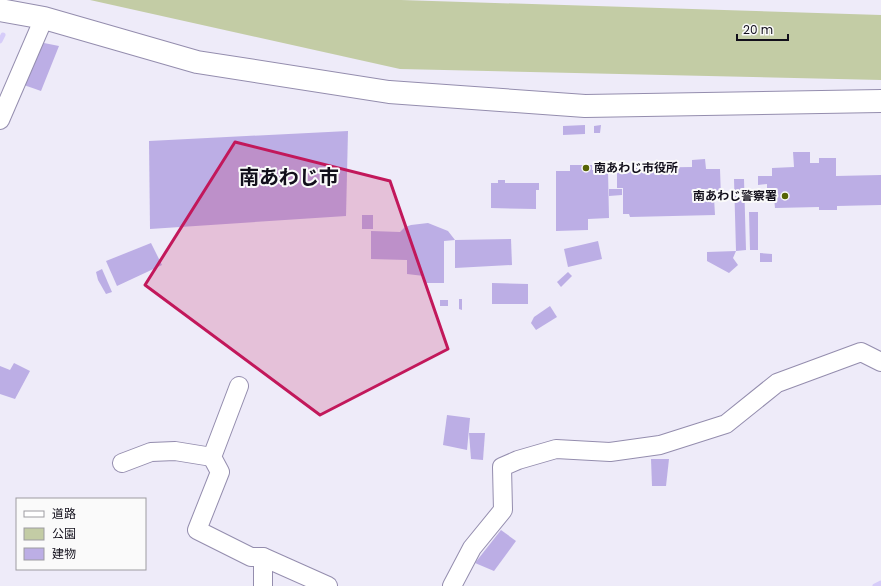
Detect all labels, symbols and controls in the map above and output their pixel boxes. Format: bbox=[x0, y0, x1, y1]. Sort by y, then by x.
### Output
scale bar bbox=[737, 16, 788, 42]
text: 20 m bbox=[743, 21, 773, 38]
place label: 南あわじ市役所 bbox=[594, 159, 678, 176]
district label: 南あわじ市 bbox=[239, 163, 339, 191]
marker: 南あわじ市役所 bbox=[581, 163, 591, 173]
place label: 南あわじ警察署 bbox=[693, 187, 777, 204]
marker: 南あわじ警察署 bbox=[780, 191, 790, 201]
legend bbox=[16, 498, 146, 570]
text: 道路 bbox=[52, 505, 76, 522]
text: 公園 bbox=[52, 525, 76, 542]
text: 建物 bbox=[52, 545, 76, 562]

